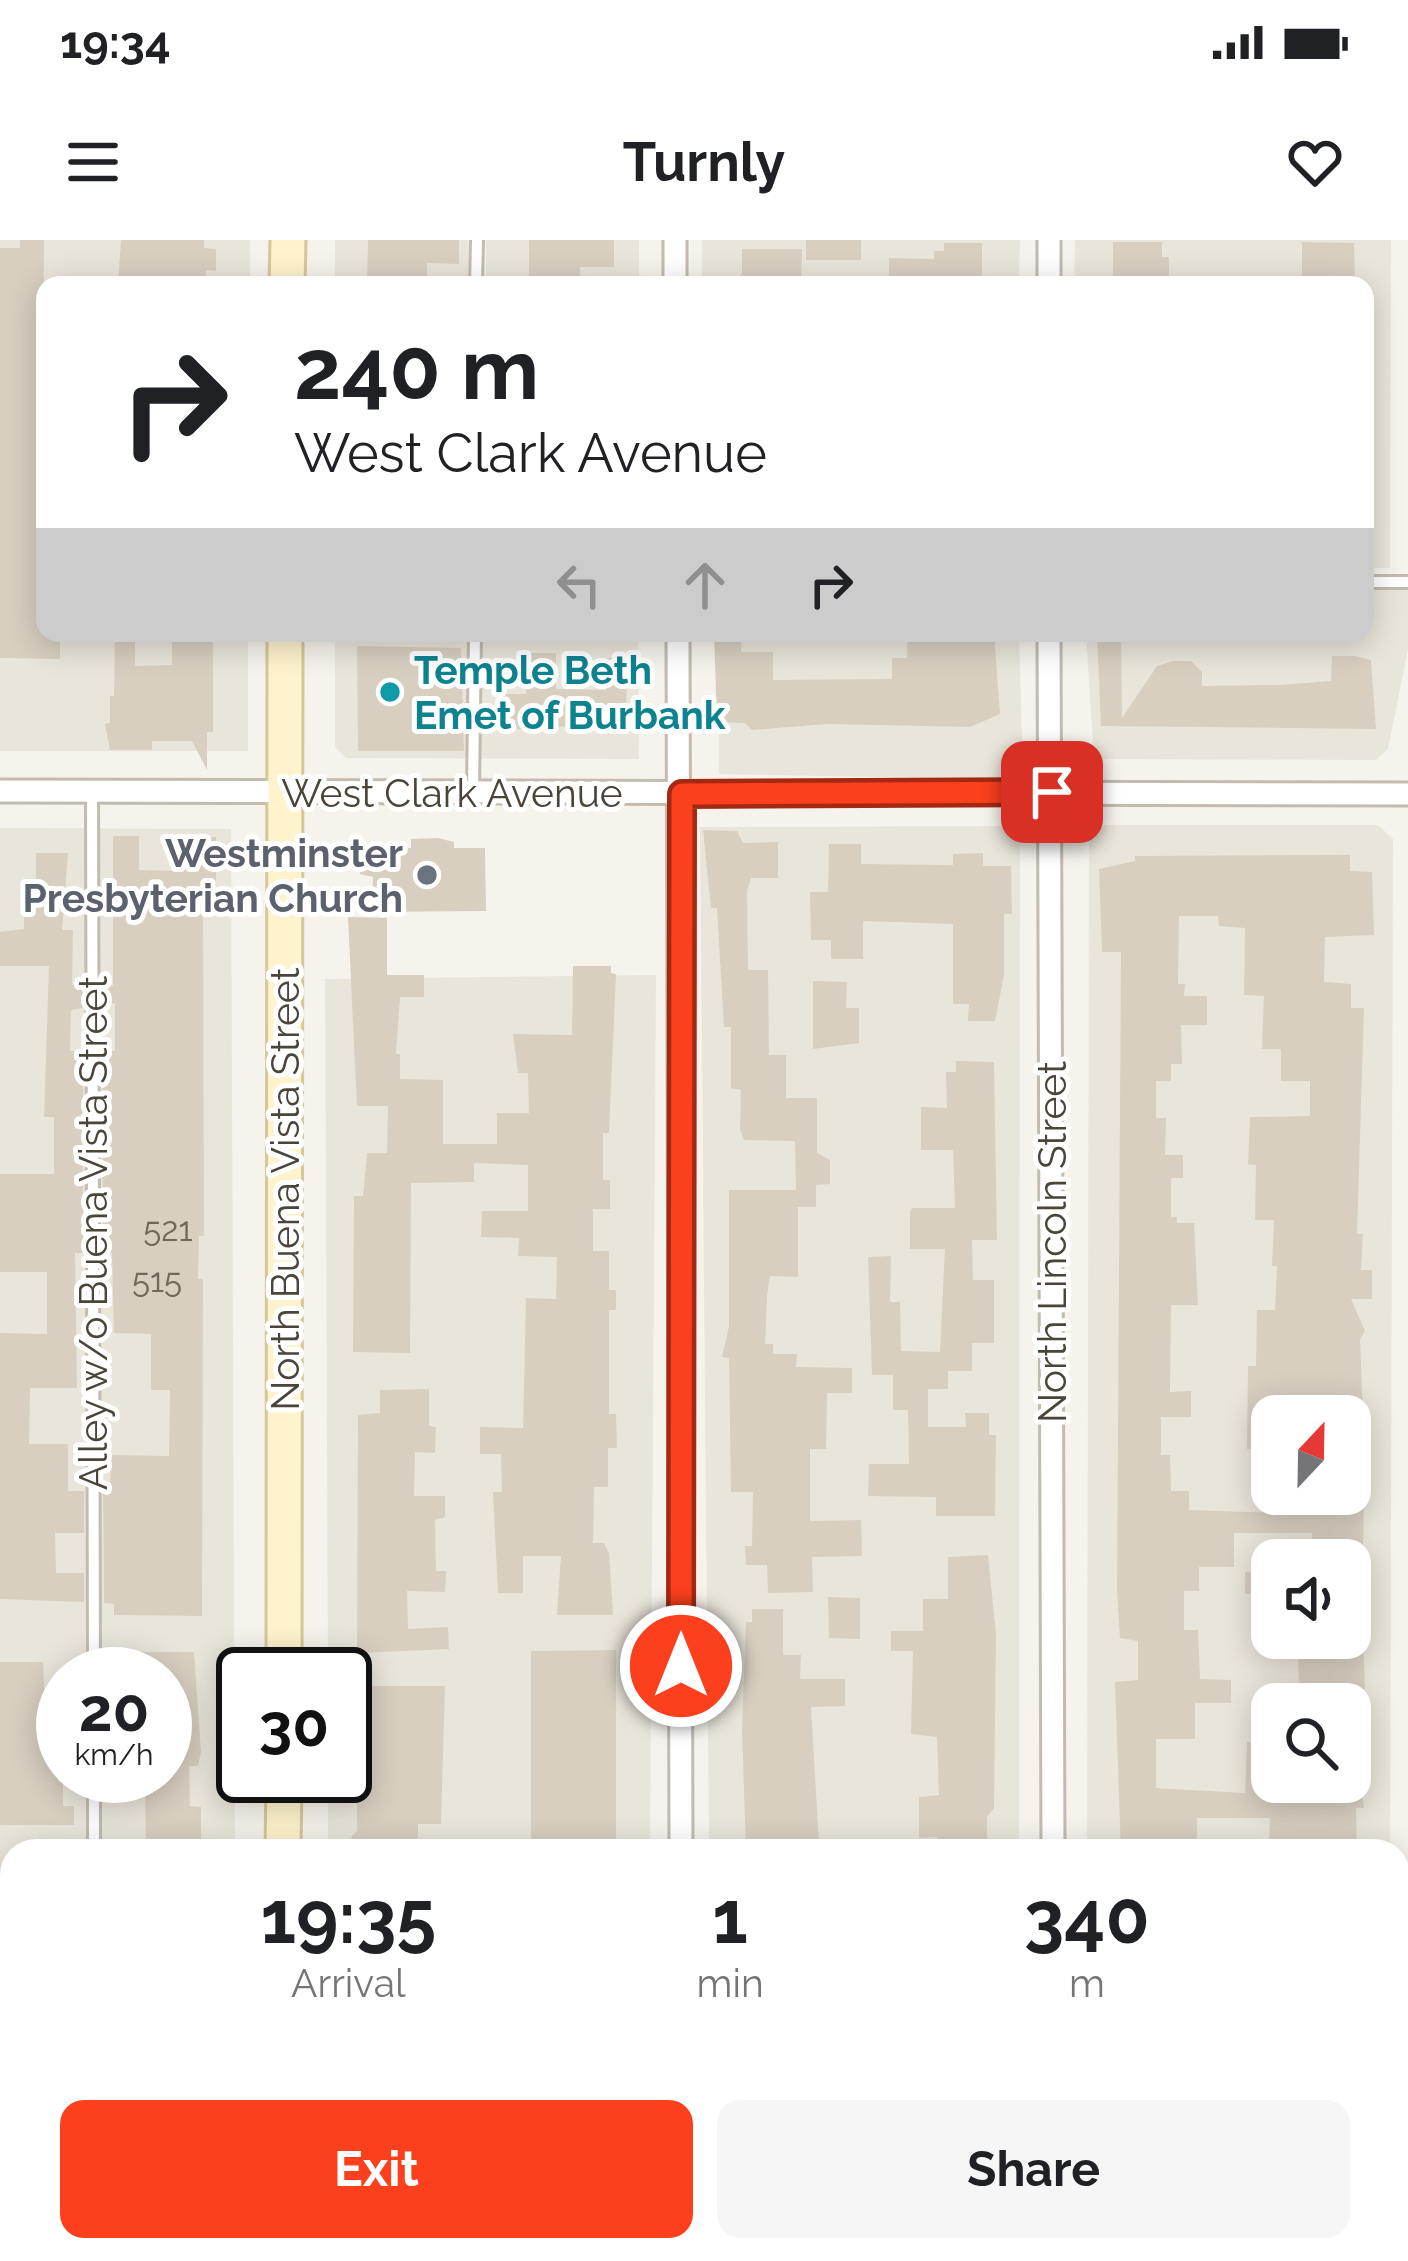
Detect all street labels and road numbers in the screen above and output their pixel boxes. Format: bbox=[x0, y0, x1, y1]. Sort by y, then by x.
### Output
street label: West Clark Avenue bbox=[281, 770, 623, 816]
street label: North Buena Vista Street bbox=[262, 967, 308, 1411]
street label: Alley w/o Buena Vista Street bbox=[70, 976, 116, 1490]
street label: North Lincoln Street bbox=[1029, 1061, 1075, 1423]

